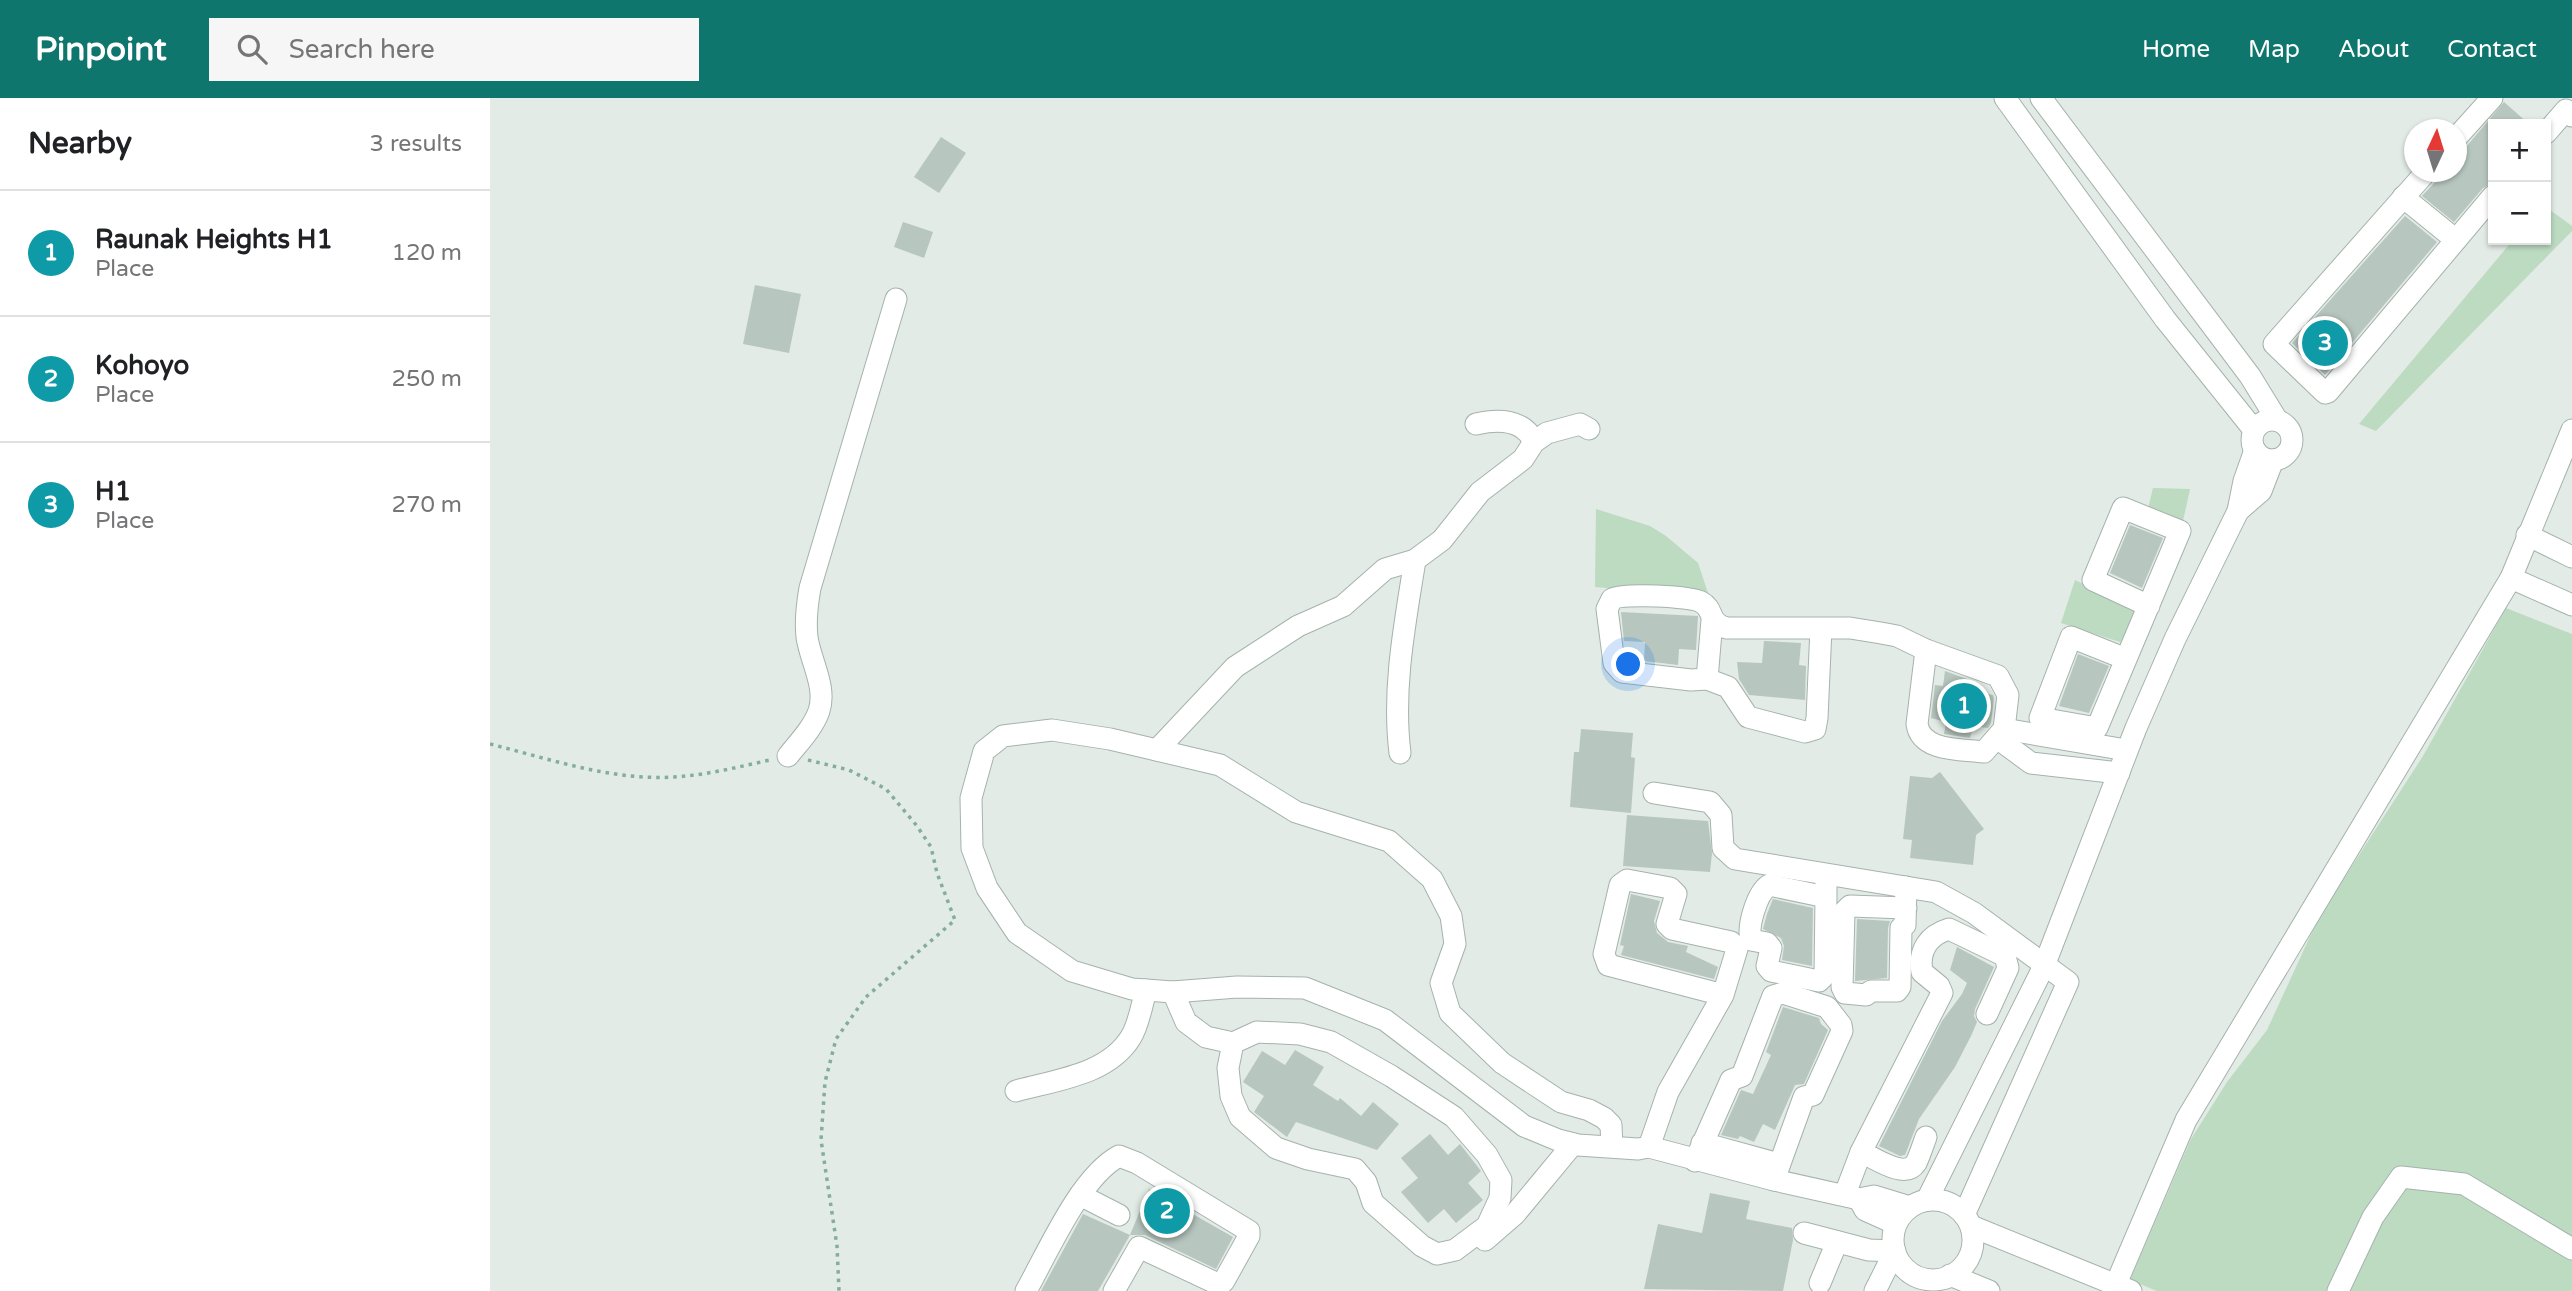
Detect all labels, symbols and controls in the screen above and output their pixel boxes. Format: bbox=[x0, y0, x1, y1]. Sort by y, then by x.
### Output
search box bbox=[209, 18, 699, 81]
text: Pinpoint bbox=[35, 30, 167, 69]
icon: search bbox=[233, 30, 271, 68]
text: Search here bbox=[289, 34, 435, 65]
text: Home bbox=[2142, 35, 2210, 64]
text: Map bbox=[2248, 35, 2300, 64]
text: About bbox=[2338, 35, 2409, 64]
text: Contact bbox=[2447, 35, 2537, 64]
north arrow bbox=[2404, 119, 2467, 182]
map controls bbox=[2488, 119, 2551, 245]
button: + bbox=[2488, 119, 2551, 182]
text: Nearby bbox=[28, 125, 132, 162]
text: 3 results bbox=[369, 130, 462, 158]
button: − bbox=[2488, 182, 2551, 245]
text: Raunak Heights H1 bbox=[95, 224, 333, 255]
text: 1 bbox=[44, 239, 58, 267]
text: 120 m bbox=[392, 239, 462, 267]
text: Place bbox=[95, 255, 154, 283]
pin: 3 bbox=[2302, 317, 2348, 369]
text: Kohoyo bbox=[95, 350, 189, 381]
text: 2 bbox=[44, 365, 58, 393]
text: 250 m bbox=[392, 365, 462, 393]
text: Place bbox=[95, 381, 154, 409]
text: H1 bbox=[95, 476, 131, 507]
text: 3 bbox=[44, 491, 58, 519]
text: 270 m bbox=[392, 491, 462, 519]
text: Place bbox=[95, 507, 154, 535]
your location bbox=[1611, 647, 1645, 681]
pin: 1 bbox=[1941, 680, 1987, 732]
pin: 2 bbox=[1144, 1185, 1190, 1237]

